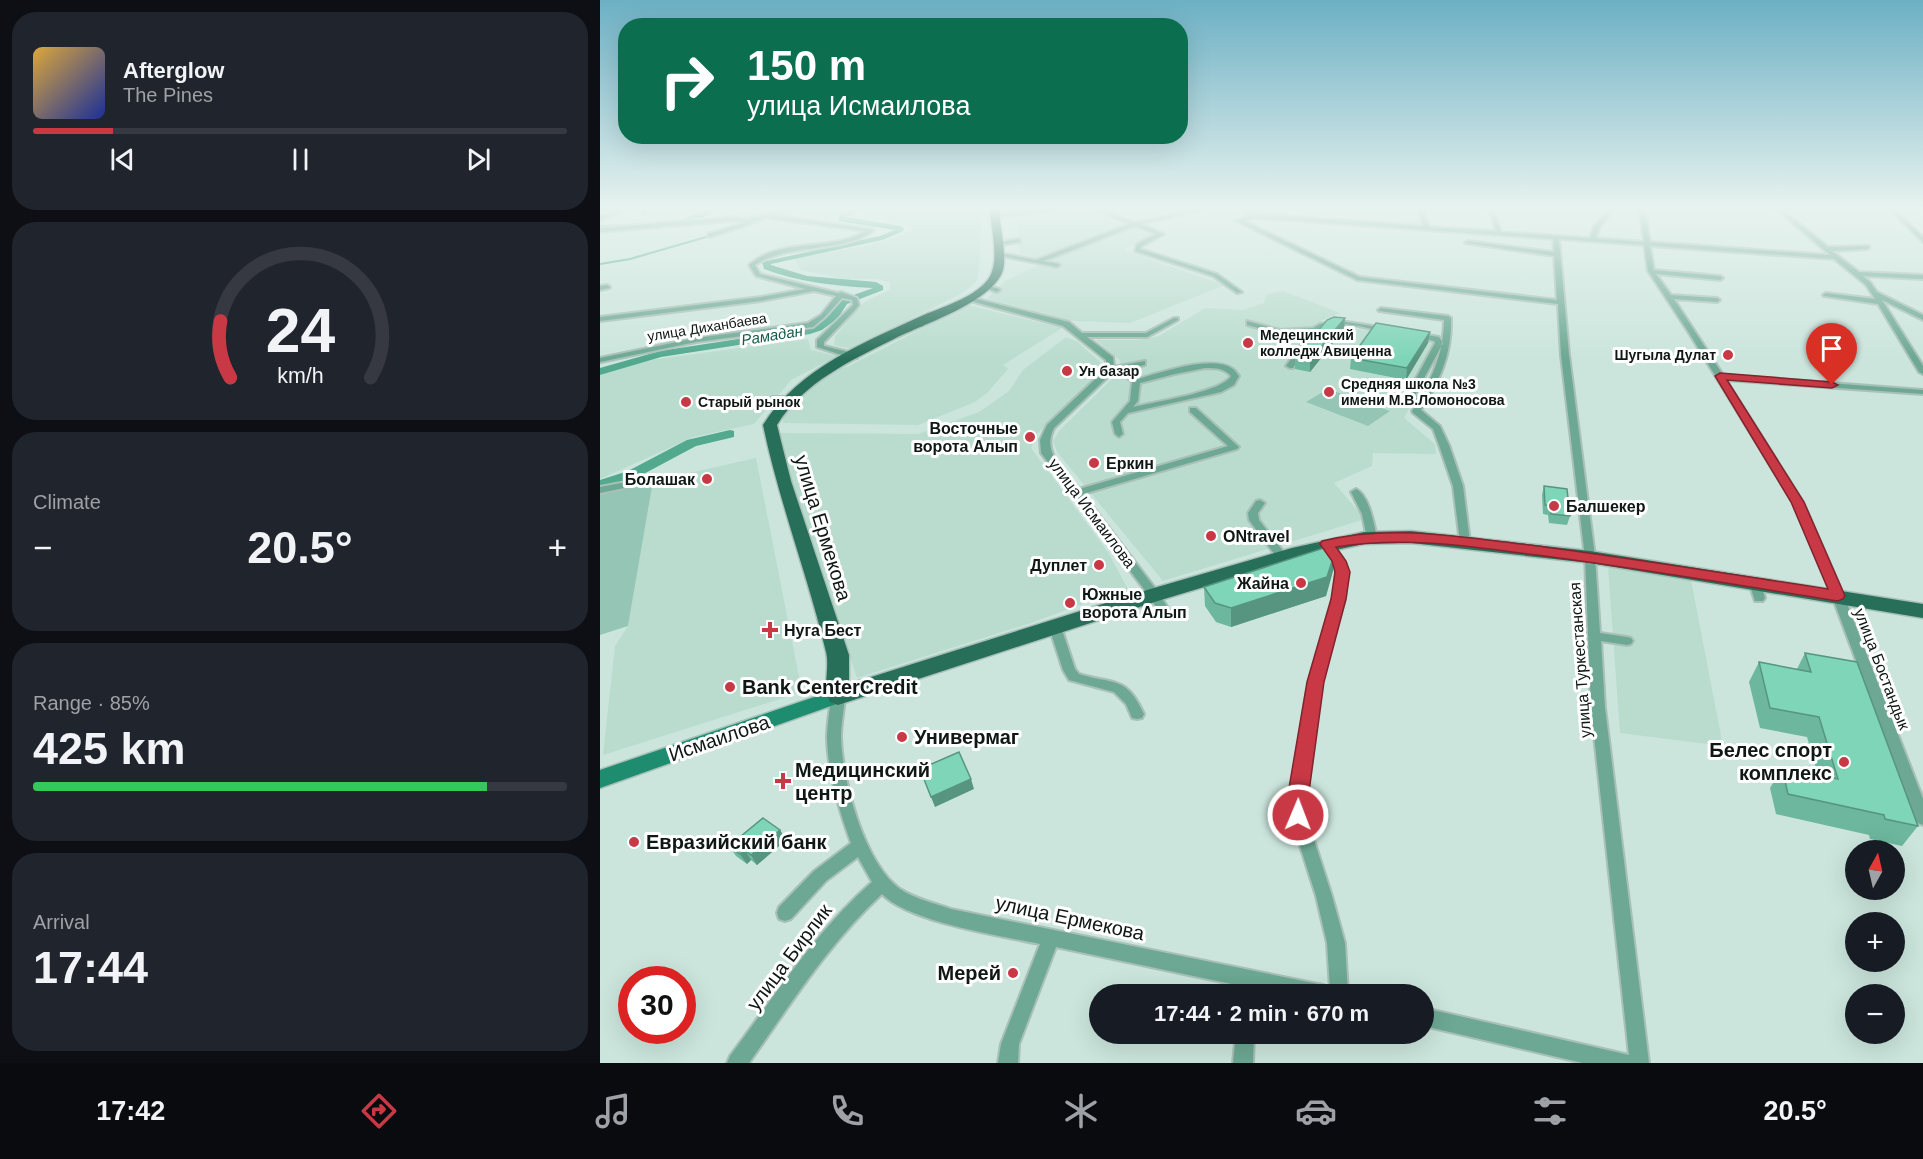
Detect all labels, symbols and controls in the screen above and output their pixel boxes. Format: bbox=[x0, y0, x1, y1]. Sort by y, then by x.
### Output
icon: right bbox=[648, 42, 726, 120]
text: 150 m bbox=[747, 42, 866, 89]
text: Afterglow bbox=[123, 58, 224, 83]
text: The Pines bbox=[123, 84, 213, 106]
text: улица Исмаилова bbox=[747, 91, 970, 121]
icon: previous bbox=[106, 143, 139, 176]
icon: pause bbox=[284, 143, 317, 176]
icon: next bbox=[462, 143, 495, 176]
text: 24 bbox=[265, 296, 335, 365]
street label: улица Диханбаева bbox=[646, 310, 768, 344]
water label: Рамадан bbox=[740, 322, 804, 348]
pin bbox=[1806, 323, 1857, 385]
place label: Медецинский колледж Авиценна bbox=[1260, 327, 1392, 359]
icon: arrive bbox=[1815, 332, 1848, 365]
marker: Медецинский колледж Авиценна bbox=[1241, 336, 1255, 350]
place label: Шугыла Дулат bbox=[1615, 347, 1716, 363]
marker: Шугыла Дулат bbox=[1721, 348, 1735, 362]
place label: Ун базар bbox=[1079, 363, 1139, 379]
marker: Ун базар bbox=[1060, 364, 1074, 378]
text: km/h bbox=[277, 365, 323, 389]
place label: Средняя школа №3 имени М.В.Ломоносова bbox=[1341, 376, 1505, 408]
marker: Средняя школа №3 имени М.В.Ломоносова bbox=[1322, 385, 1336, 399]
place label: Старый рынок bbox=[698, 394, 801, 410]
marker: Старый рынок bbox=[679, 395, 693, 409]
place label: Восточные ворота Алып bbox=[913, 420, 1018, 455]
marker: Восточные ворота Алып bbox=[1023, 430, 1037, 444]
street label: улица Ермекова bbox=[790, 452, 856, 604]
street label: улица Исмаилова bbox=[1045, 455, 1139, 571]
place label: Еркин bbox=[1106, 455, 1154, 472]
marker: Еркин bbox=[1087, 456, 1101, 470]
place label: Болашак bbox=[625, 471, 696, 488]
marker: Болашак bbox=[700, 472, 714, 486]
text: Climate bbox=[33, 491, 101, 513]
place label: Балшекер bbox=[1566, 498, 1646, 515]
marker: Балшекер bbox=[1547, 499, 1561, 513]
text: 20.5° bbox=[247, 522, 353, 573]
place label: ONtravel bbox=[1223, 528, 1290, 545]
text: − bbox=[33, 529, 52, 566]
text: + bbox=[548, 529, 567, 566]
marker: ONtravel bbox=[1204, 529, 1218, 543]
place label: Дуплет bbox=[1030, 557, 1087, 574]
marker: Дуплет bbox=[1092, 558, 1106, 572]
place label: Жайна bbox=[1236, 575, 1289, 592]
marker: Жайна bbox=[1294, 576, 1308, 590]
street label: улица Туркестанская bbox=[1566, 582, 1594, 738]
place label: Южные ворота Алып bbox=[1082, 586, 1187, 621]
marker: Южные ворота Алып bbox=[1063, 596, 1077, 610]
street label: улица Бостандык bbox=[1851, 606, 1913, 733]
marker: Нуга Бест bbox=[761, 621, 779, 639]
place label: Нуга Бест bbox=[784, 622, 862, 639]
place label: Bank CenterCredit bbox=[742, 676, 918, 698]
marker: Bank CenterCredit bbox=[723, 680, 737, 694]
text: Range · 85% bbox=[33, 692, 150, 714]
street label: Исмаилова bbox=[666, 710, 773, 765]
text: 425 km bbox=[33, 723, 186, 774]
place label: Универмаг bbox=[914, 726, 1019, 748]
marker: Универмаг bbox=[895, 730, 909, 744]
place label: Белес спорт комплекс bbox=[1709, 739, 1832, 784]
marker: Белес спорт комплекс bbox=[1837, 755, 1851, 769]
place label: Медицинский центр bbox=[795, 759, 930, 804]
marker: Медицинский центр bbox=[776, 774, 790, 788]
position arrow bbox=[1266, 783, 1330, 847]
place label: Евразийский банк bbox=[646, 831, 828, 853]
marker: Евразийский банк bbox=[627, 835, 641, 849]
north arrow bbox=[1845, 840, 1905, 900]
map controls bbox=[1845, 840, 1905, 1044]
street label: улица Ермекова bbox=[994, 891, 1147, 945]
street label: улица Бирлик bbox=[742, 900, 836, 1014]
text: Arrival bbox=[33, 911, 90, 933]
button: + bbox=[1845, 912, 1905, 972]
text: 17:44 bbox=[33, 942, 148, 993]
place label: Мерей bbox=[938, 962, 1001, 984]
speed limit sign: 30 bbox=[618, 966, 696, 1044]
marker: Мерей bbox=[1006, 966, 1020, 980]
button: − bbox=[1845, 984, 1905, 1044]
text: 17:44 · 2 min · 670 m bbox=[1154, 1001, 1369, 1026]
icon: directions bbox=[358, 1090, 400, 1132]
icon: music bbox=[592, 1090, 634, 1132]
icon: phone bbox=[826, 1090, 868, 1132]
icon: climate bbox=[1060, 1090, 1102, 1132]
icon: car bbox=[1295, 1090, 1337, 1132]
icon: filters bbox=[1529, 1090, 1571, 1132]
text: 17:42 bbox=[96, 1096, 165, 1126]
text: 20.5° bbox=[1763, 1096, 1827, 1126]

